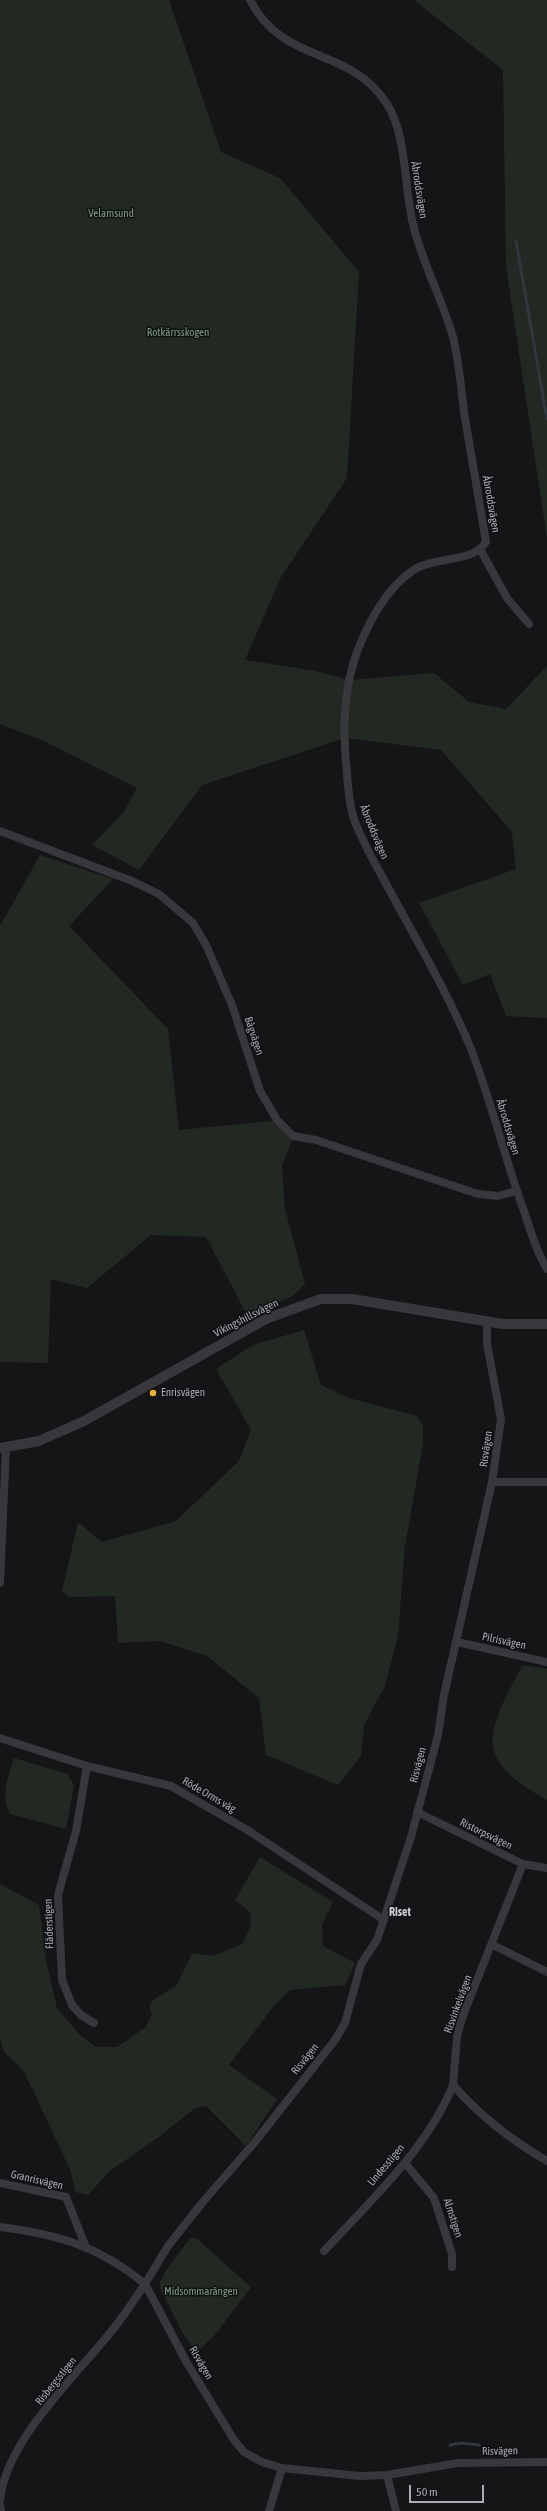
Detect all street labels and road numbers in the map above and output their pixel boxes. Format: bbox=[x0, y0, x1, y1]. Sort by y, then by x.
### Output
street label: Åbroddsvägen bbox=[408, 160, 430, 220]
street label: Åbroddsvägen bbox=[479, 474, 503, 534]
street label: Åbroddsvägen bbox=[357, 803, 391, 861]
street label: Bågvägen bbox=[242, 1015, 266, 1057]
street label: Åbroddsvägen bbox=[493, 1097, 523, 1157]
street label: Vikingshillsvägen bbox=[211, 1296, 281, 1340]
street label: Risvägen bbox=[477, 1430, 495, 1468]
street label: Pilrisvägen bbox=[481, 1630, 527, 1652]
street label: Risvägen bbox=[407, 1746, 429, 1784]
street label: Röde Orms väg bbox=[180, 1774, 238, 1816]
street label: Ristorpsvägen bbox=[458, 1816, 514, 1852]
street label: Fläderstigen bbox=[42, 1899, 56, 1949]
street label: Risvinkelvägen bbox=[441, 1973, 475, 2035]
street label: Risvägen bbox=[288, 2041, 322, 2077]
street label: Lindesstigen bbox=[365, 2141, 407, 2189]
street label: Granrisvägen bbox=[10, 2168, 64, 2192]
street label: Almstigen bbox=[440, 2197, 466, 2239]
street label: Risvägen bbox=[186, 2344, 216, 2382]
street label: Risbergsstigen bbox=[33, 2354, 79, 2408]
street label: Risvägen bbox=[482, 2444, 518, 2458]

